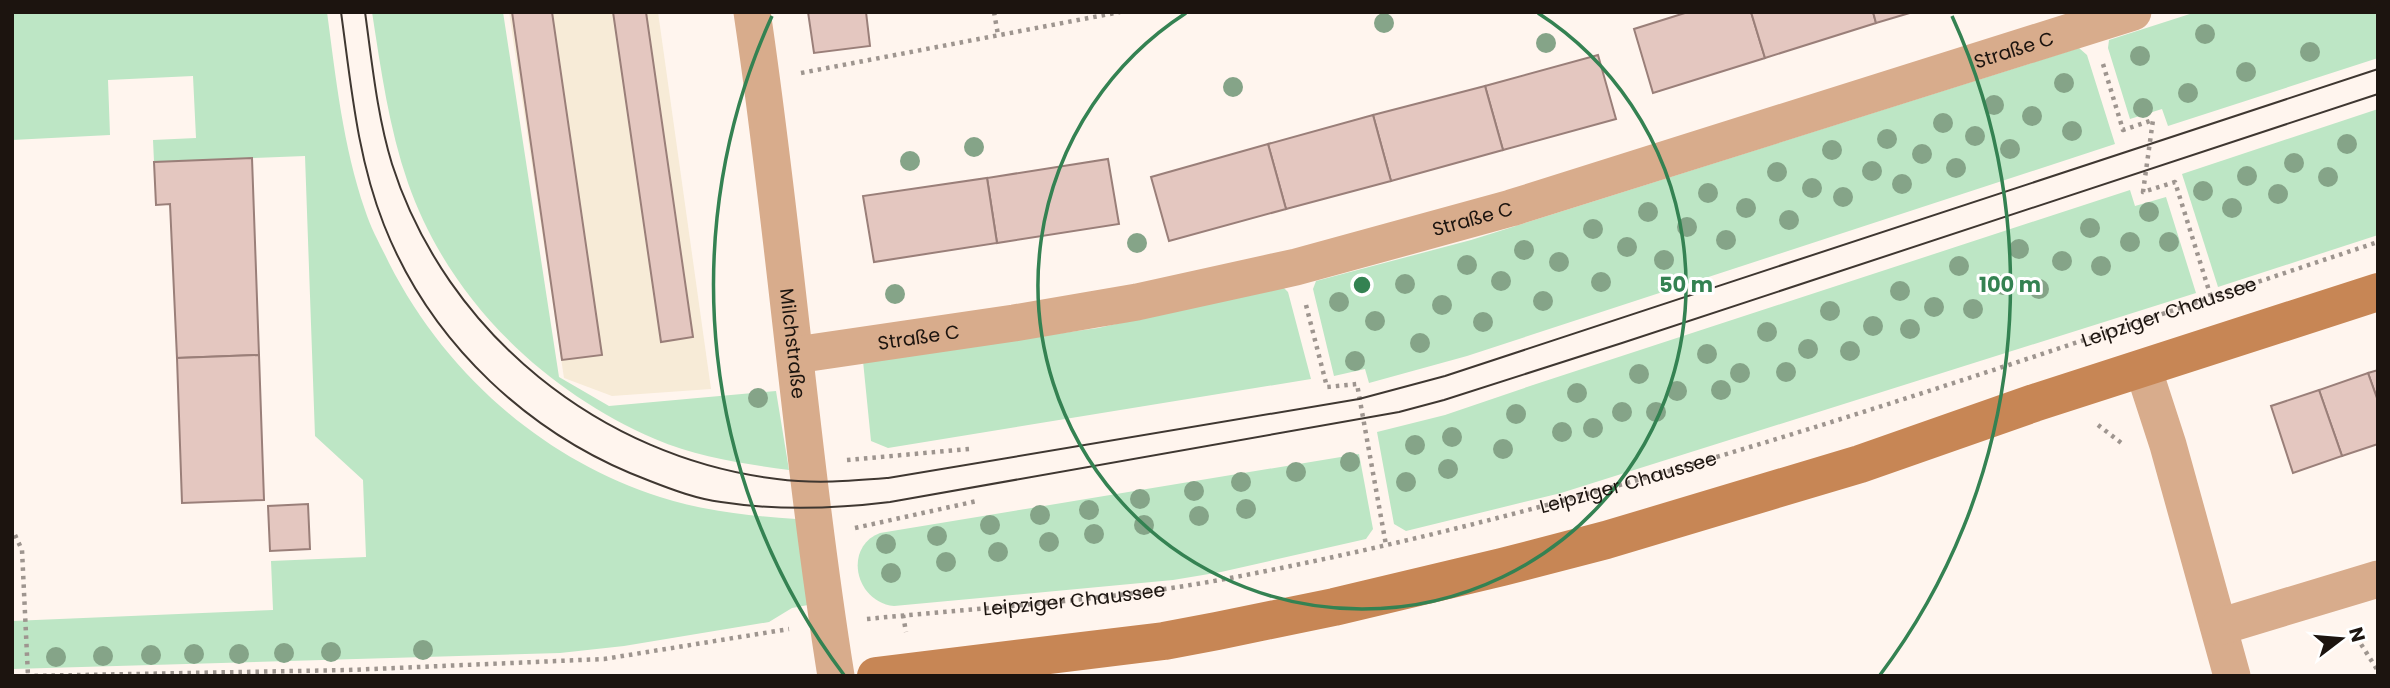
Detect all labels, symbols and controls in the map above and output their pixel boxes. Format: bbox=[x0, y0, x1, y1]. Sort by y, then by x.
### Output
street label: Straße C bbox=[1971, 25, 2057, 75]
street label: Straße C bbox=[1429, 195, 1516, 243]
text: 50 m bbox=[1659, 270, 1713, 299]
text: 100 m bbox=[1979, 270, 2041, 299]
street label: Leipziger Chaussee bbox=[2078, 270, 2260, 354]
centre of rings bbox=[1350, 273, 1374, 297]
street label: Milchstraße bbox=[773, 287, 812, 400]
street label: Straße C bbox=[876, 318, 962, 357]
street label: Leipziger Chaussee bbox=[1537, 445, 1720, 520]
street label: Leipziger Chaussee bbox=[982, 576, 1167, 622]
north arrow bbox=[2306, 604, 2376, 674]
text: N bbox=[2342, 624, 2372, 645]

